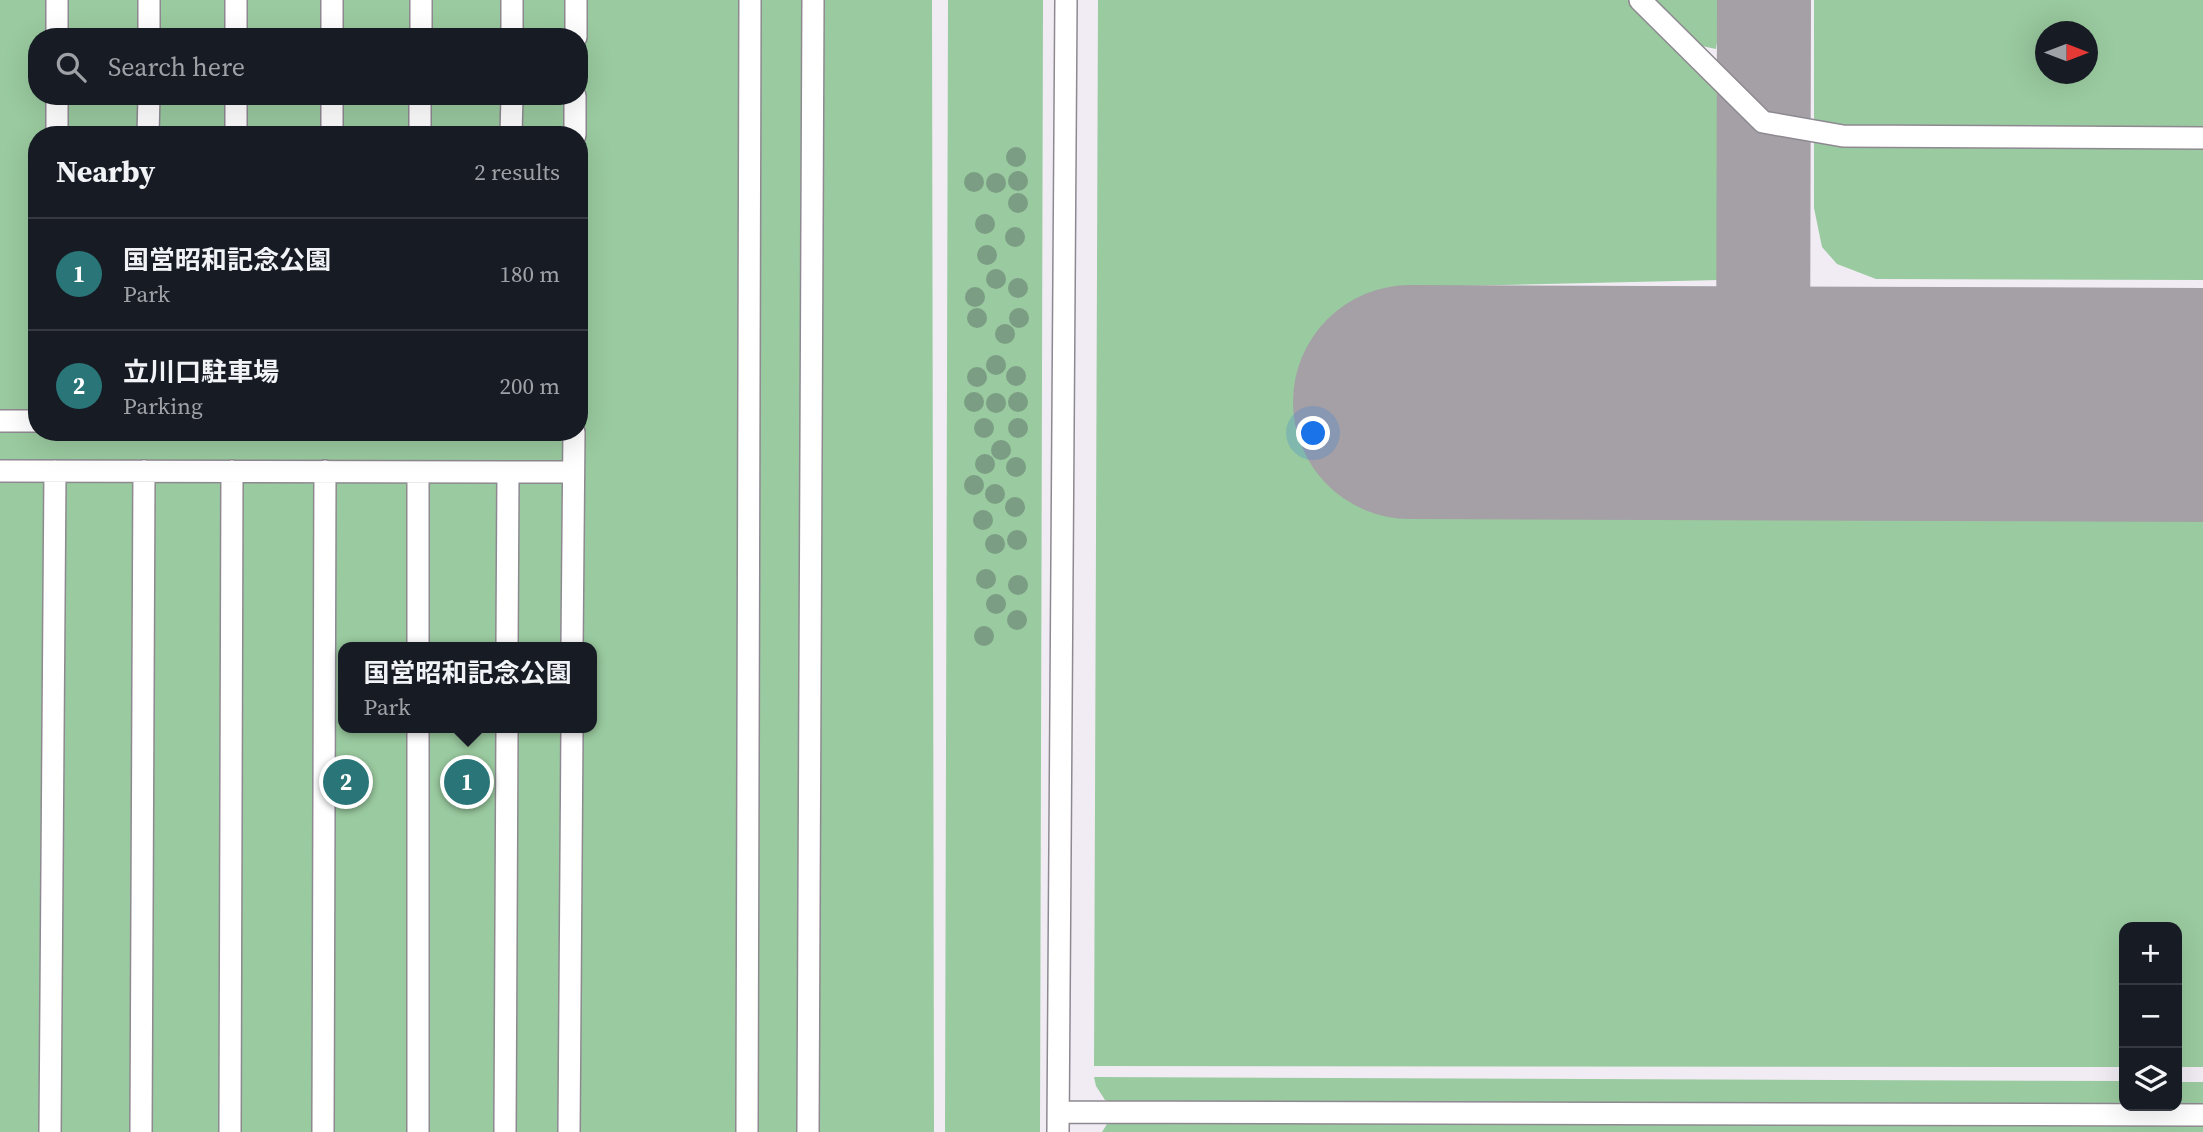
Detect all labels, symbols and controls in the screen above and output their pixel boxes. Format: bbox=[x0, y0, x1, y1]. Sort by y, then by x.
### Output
north arrow bbox=[2035, 21, 2098, 84]
search box bbox=[28, 28, 588, 105]
icon: search bbox=[52, 48, 90, 86]
text: Search here bbox=[108, 49, 245, 85]
text: Nearby bbox=[56, 151, 155, 192]
text: 2 results bbox=[474, 156, 560, 188]
text: 国営昭和記念公園 bbox=[123, 242, 331, 278]
text: 1 bbox=[73, 258, 85, 290]
text: 180 m bbox=[499, 258, 560, 290]
text: Park bbox=[123, 278, 170, 310]
text: 立川口駐車場 bbox=[123, 354, 279, 390]
text: 2 bbox=[73, 370, 85, 402]
text: 200 m bbox=[499, 370, 560, 402]
text: Parking bbox=[123, 390, 203, 422]
your location bbox=[1296, 416, 1330, 450]
popup bbox=[338, 642, 597, 733]
text: 国営昭和記念公園 bbox=[363, 655, 572, 691]
text: Park bbox=[363, 691, 411, 723]
pin: 2 bbox=[323, 756, 369, 808]
pin: 1 bbox=[444, 756, 490, 808]
map controls bbox=[2119, 922, 2182, 1111]
button: + bbox=[2119, 922, 2182, 985]
button: − bbox=[2119, 985, 2182, 1048]
button: layers bbox=[2119, 1048, 2182, 1111]

